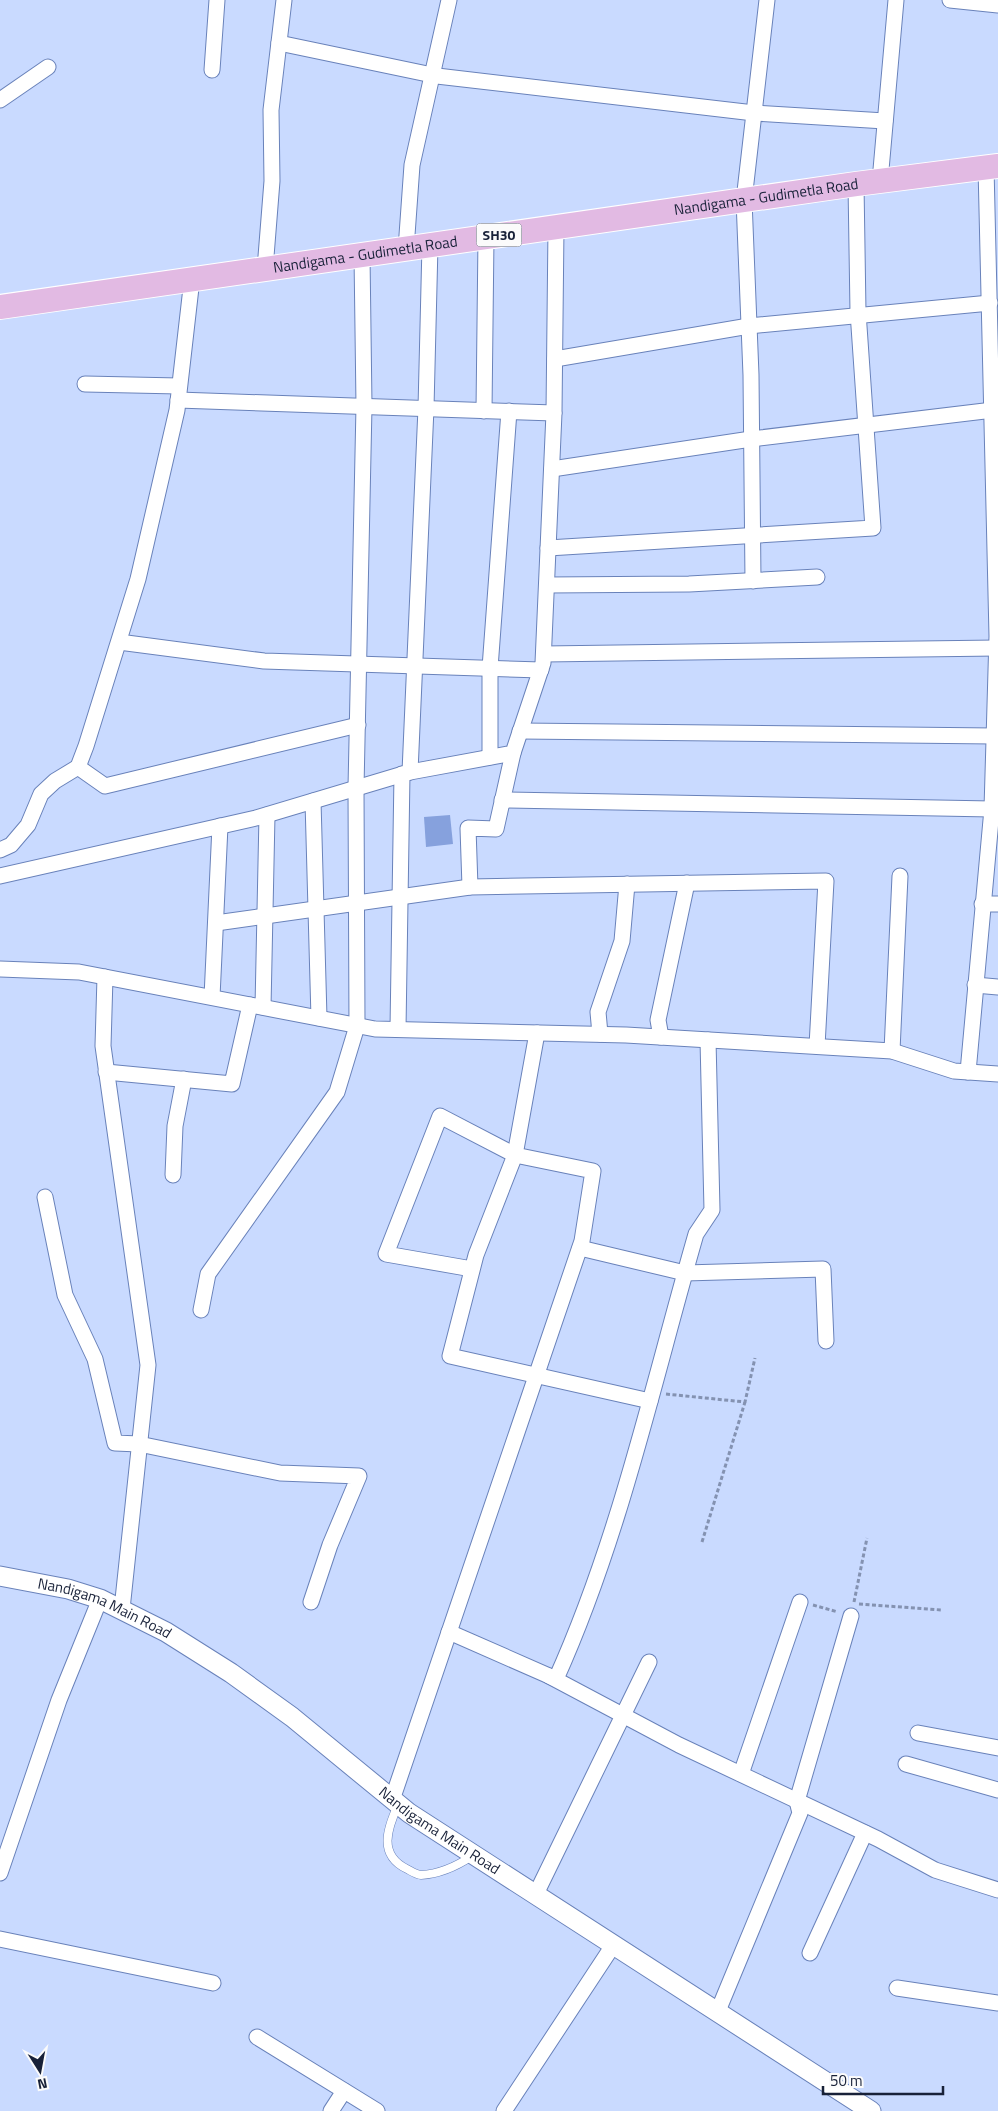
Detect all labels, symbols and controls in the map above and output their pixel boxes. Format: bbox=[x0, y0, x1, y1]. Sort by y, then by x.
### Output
street label: Nandigama - Gudimetla Road bbox=[672, 172, 860, 221]
road number: SH30 bbox=[476, 224, 522, 246]
street label: Nandigama - Gudimetla Road bbox=[271, 229, 459, 279]
street label: Nandigama Main Road bbox=[36, 1571, 177, 1644]
street label: Nandigama Main Road bbox=[374, 1781, 505, 1880]
north arrow bbox=[15, 2046, 65, 2096]
scale bar bbox=[823, 2064, 943, 2096]
text: 50 m bbox=[830, 2069, 863, 2092]
text: N bbox=[36, 2073, 49, 2095]

